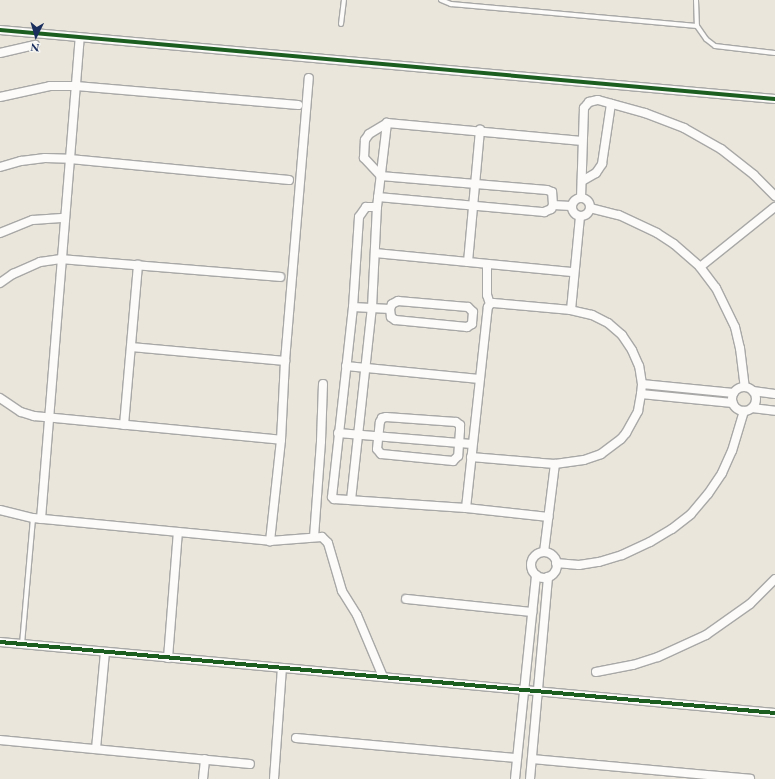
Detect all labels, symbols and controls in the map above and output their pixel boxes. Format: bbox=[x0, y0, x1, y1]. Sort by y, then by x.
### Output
north arrow bbox=[16, 16, 56, 56]
text: N bbox=[30, 41, 40, 55]

